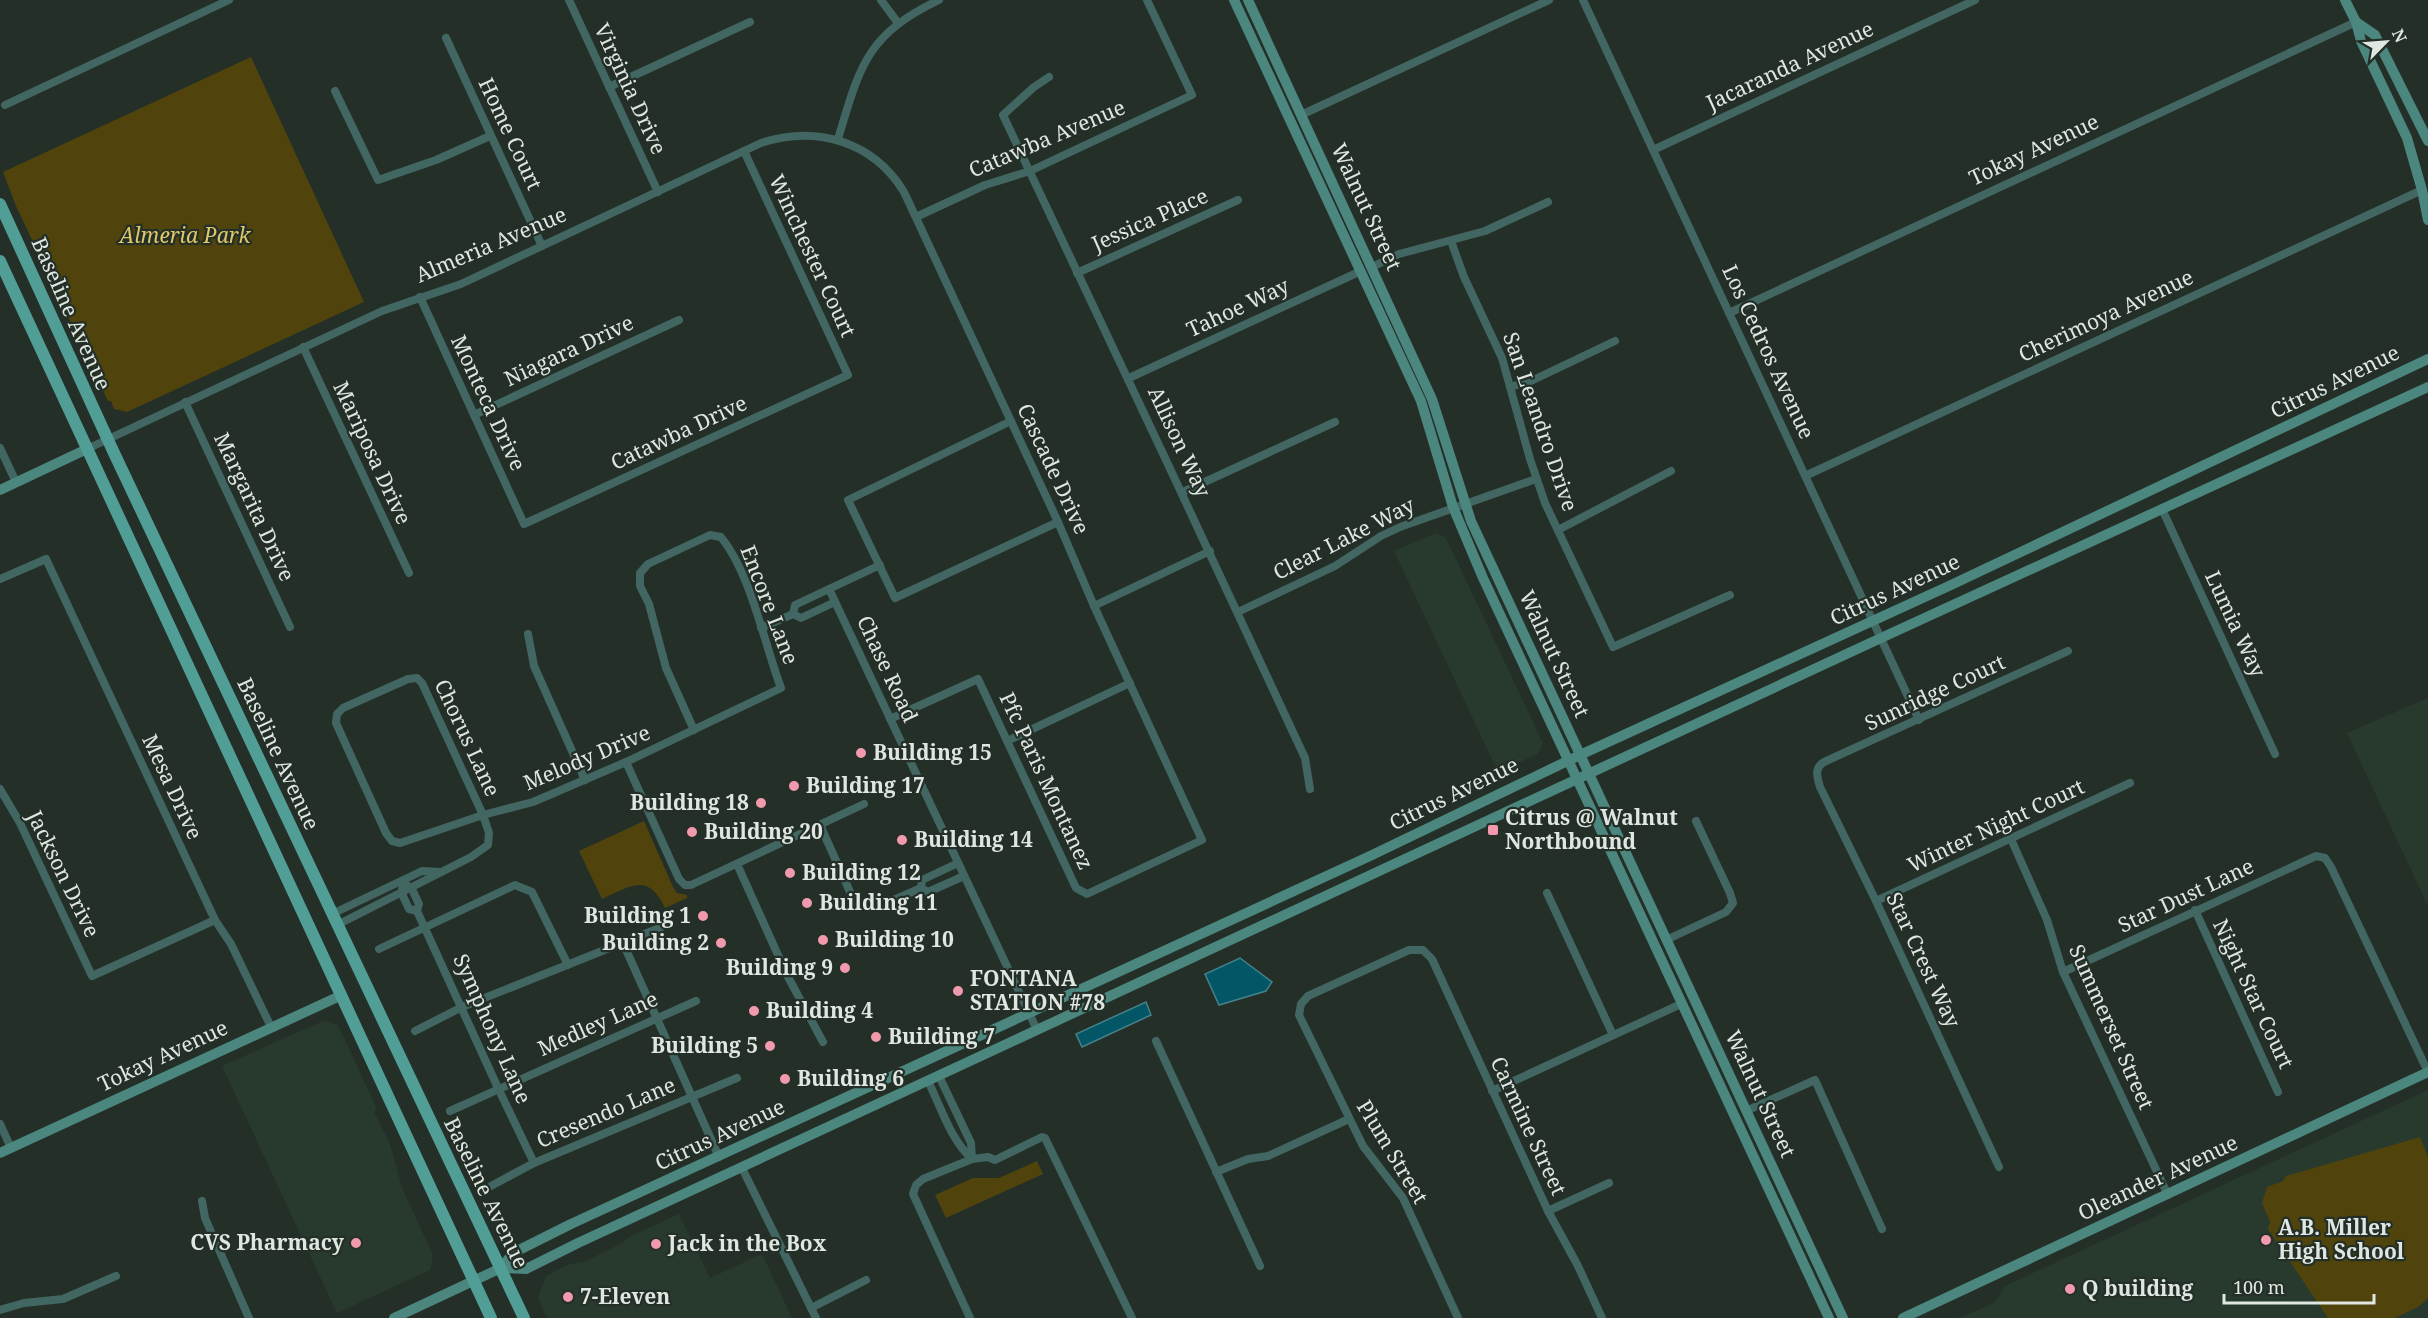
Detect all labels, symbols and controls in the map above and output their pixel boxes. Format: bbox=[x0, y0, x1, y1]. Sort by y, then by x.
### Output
north arrow bbox=[2356, 12, 2416, 72]
street label: Jacaranda Avenue bbox=[1700, 14, 1878, 117]
street label: Virginia Drive bbox=[588, 18, 674, 159]
text: N bbox=[2387, 25, 2412, 46]
street label: Home Court bbox=[473, 73, 549, 194]
street label: Catawba Avenue bbox=[964, 93, 1129, 184]
street label: Tokay Avenue bbox=[1964, 107, 2103, 191]
street label: Walnut Street bbox=[1325, 139, 1409, 275]
street label: Winchester Court bbox=[763, 170, 863, 341]
street label: Jessica Place bbox=[1086, 181, 1212, 258]
street label: Almeria Avenue bbox=[411, 200, 570, 288]
park label: Almeria Park bbox=[117, 221, 252, 249]
street label: Baseline Avenue bbox=[26, 233, 118, 395]
street label: Los Cedros Avenue bbox=[1716, 260, 1822, 443]
street label: Cherimoya Avenue bbox=[2014, 262, 2198, 368]
street label: Tahoe Way bbox=[1182, 271, 1293, 343]
street label: Niagara Drive bbox=[499, 308, 638, 392]
street label: San Leandro Drive bbox=[1497, 328, 1585, 515]
street label: Monteca Drive bbox=[445, 330, 533, 475]
street label: Citrus Avenue bbox=[2265, 338, 2404, 424]
street label: Mariposa Drive bbox=[327, 376, 418, 529]
street label: Allison Way bbox=[1142, 382, 1218, 501]
street label: Catawba Drive bbox=[606, 388, 751, 476]
street label: Cascade Drive bbox=[1011, 399, 1096, 538]
street label: Margarita Drive bbox=[208, 428, 302, 585]
street label: Clear Lake Way bbox=[1268, 490, 1419, 586]
street label: Encore Lane bbox=[734, 541, 805, 668]
street label: Citrus Avenue bbox=[1825, 547, 1964, 631]
street label: Lumia Way bbox=[2199, 566, 2273, 681]
street label: Walnut Street bbox=[1513, 586, 1597, 722]
street label: Chase Road bbox=[851, 611, 925, 727]
street label: Sunridge Court bbox=[1860, 647, 2009, 737]
street label: Baseline Avenue bbox=[231, 673, 326, 834]
street label: Chorus Lane bbox=[429, 674, 507, 801]
street label: Pfc Paris Montanez bbox=[994, 687, 1100, 874]
street label: Melody Drive bbox=[519, 718, 654, 796]
street label: Mesa Drive bbox=[136, 729, 209, 844]
place label: Building 15 bbox=[873, 738, 992, 766]
marker: Building 15 bbox=[854, 746, 868, 760]
street label: Citrus Avenue bbox=[1384, 750, 1523, 836]
place label: Building 17 bbox=[806, 771, 925, 799]
street label: Winter Night Court bbox=[1903, 772, 2089, 878]
marker: Building 17 bbox=[787, 779, 801, 793]
place label: Building 18 bbox=[630, 788, 749, 816]
marker: Building 18 bbox=[754, 796, 768, 810]
place label: Citrus @ Walnut Northbound bbox=[1505, 803, 1678, 855]
street label: Jackson Drive bbox=[21, 805, 107, 942]
place label: Building 20 bbox=[704, 817, 823, 845]
marker: Citrus @ Walnut Northbound bbox=[1486, 823, 1500, 837]
marker: Building 20 bbox=[685, 825, 699, 839]
place label: Building 14 bbox=[914, 825, 1033, 853]
marker: Building 14 bbox=[895, 833, 909, 847]
street label: Star Dust Lane bbox=[2113, 851, 2258, 939]
place label: Building 12 bbox=[802, 858, 921, 886]
marker: Building 12 bbox=[783, 866, 797, 880]
street label: Star Crest Way bbox=[1880, 887, 1968, 1032]
place label: Building 11 bbox=[819, 888, 938, 916]
marker: Building 11 bbox=[800, 896, 814, 910]
place label: Building 1 bbox=[584, 901, 691, 929]
marker: Building 1 bbox=[696, 909, 710, 923]
street label: Night Star Court bbox=[2207, 914, 2301, 1073]
place label: Building 10 bbox=[835, 925, 954, 953]
place label: Building 2 bbox=[602, 928, 709, 956]
marker: Building 10 bbox=[816, 933, 830, 947]
marker: Building 2 bbox=[714, 936, 728, 950]
street label: Summerset Street bbox=[2063, 940, 2161, 1113]
street label: Symphony Lane bbox=[447, 949, 538, 1108]
place label: Building 9 bbox=[726, 953, 833, 981]
marker: Building 9 bbox=[838, 961, 852, 975]
place label: FONTANA STATION #78 bbox=[970, 964, 1105, 1016]
street label: Medley Lane bbox=[533, 984, 662, 1062]
marker: FONTANA STATION #78 bbox=[951, 984, 965, 998]
place label: Building 4 bbox=[766, 996, 873, 1024]
marker: Building 4 bbox=[747, 1004, 761, 1018]
street label: Tokay Avenue bbox=[93, 1013, 232, 1097]
place label: Building 7 bbox=[888, 1022, 995, 1050]
street label: Walnut Street bbox=[1719, 1026, 1803, 1162]
marker: Building 7 bbox=[869, 1030, 883, 1044]
place label: Building 5 bbox=[651, 1031, 758, 1059]
marker: Building 5 bbox=[763, 1039, 777, 1053]
street label: Carmine Street bbox=[1485, 1052, 1573, 1199]
place label: Building 6 bbox=[797, 1064, 904, 1092]
street label: Cresendo Lane bbox=[532, 1070, 679, 1154]
marker: Building 6 bbox=[778, 1072, 792, 1086]
street label: Citrus Avenue bbox=[650, 1092, 789, 1176]
street label: Plum Street bbox=[1351, 1094, 1435, 1209]
street label: Baseline Avenue bbox=[438, 1112, 536, 1273]
street label: Oleander Avenue bbox=[2073, 1128, 2242, 1226]
place label: A.B. Miller High School bbox=[2278, 1213, 2405, 1265]
place label: CVS Pharmacy bbox=[190, 1228, 345, 1256]
place label: Jack in the Box bbox=[667, 1229, 827, 1257]
marker: A.B. Miller High School bbox=[2259, 1233, 2273, 1247]
marker: CVS Pharmacy bbox=[349, 1236, 363, 1250]
marker: Jack in the Box bbox=[649, 1237, 663, 1251]
scale bar bbox=[2224, 1267, 2374, 1305]
place label: Q building bbox=[2082, 1274, 2193, 1302]
text: 100 m bbox=[2233, 1275, 2285, 1299]
place label: 7-Eleven bbox=[580, 1282, 670, 1310]
marker: Q building bbox=[2063, 1282, 2077, 1296]
marker: 7-Eleven bbox=[561, 1290, 575, 1304]

